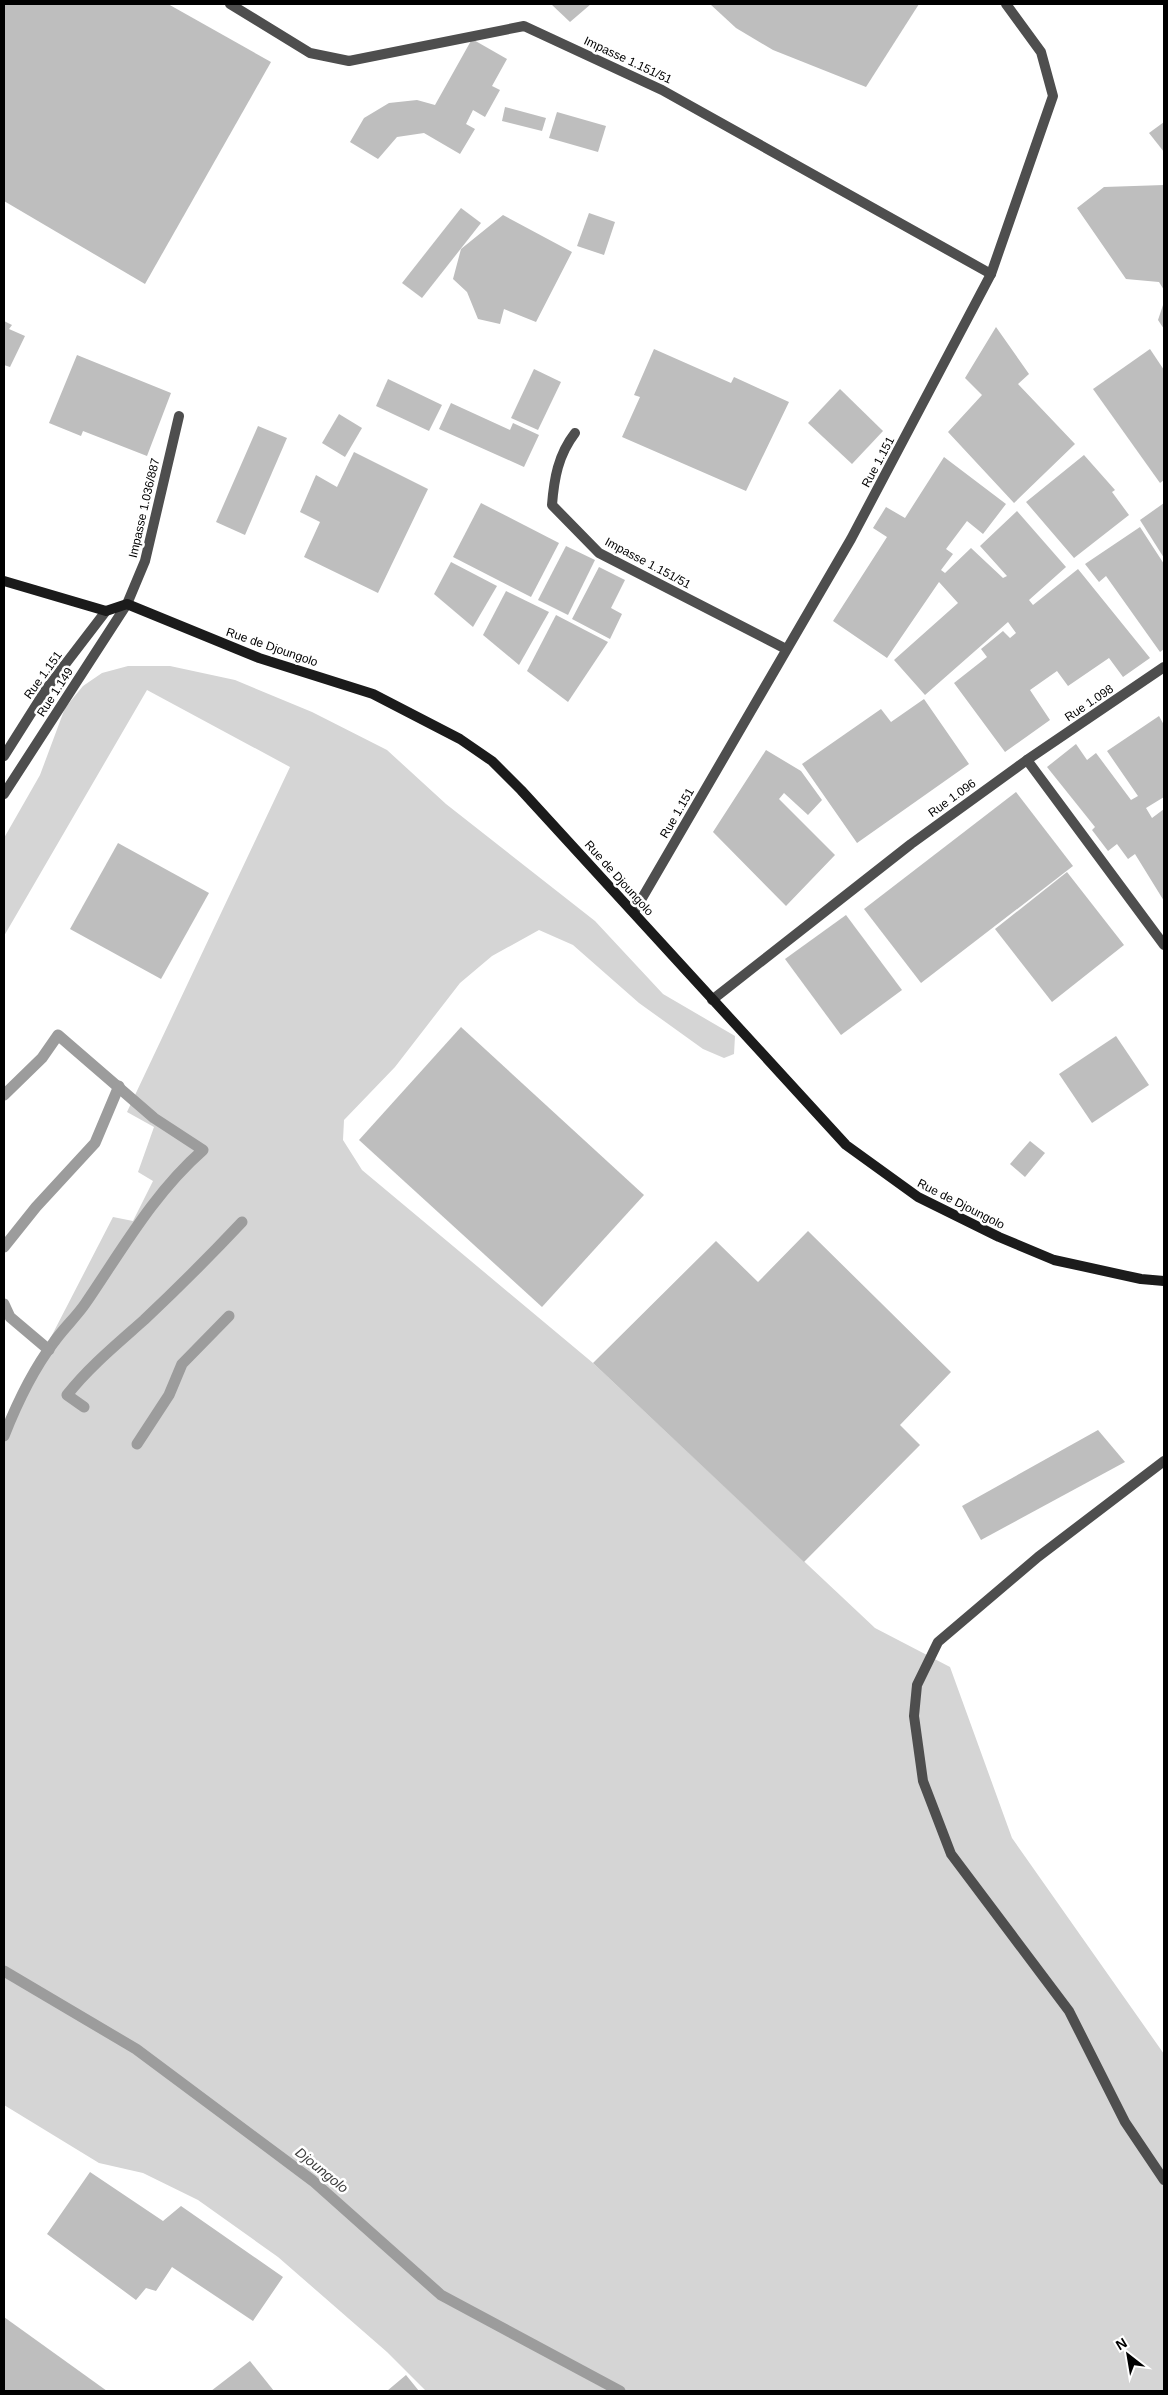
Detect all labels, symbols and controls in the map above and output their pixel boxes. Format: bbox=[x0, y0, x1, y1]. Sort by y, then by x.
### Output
street label: Impasse 1.151/51 bbox=[582, 33, 674, 87]
street label: Rue 1.151 bbox=[859, 434, 897, 490]
street label: Impasse 1.036/887 bbox=[126, 456, 162, 559]
street label: Impasse 1.151/51 bbox=[603, 534, 694, 592]
street label: Rue de Djoungolo bbox=[224, 625, 320, 669]
street label: Rue 1.151 bbox=[21, 648, 65, 702]
street label: Rue 1.149 bbox=[34, 665, 76, 719]
street label: Rue 1.098 bbox=[1062, 682, 1116, 724]
street label: Rue 1.096 bbox=[925, 776, 979, 820]
street label: Rue 1.151 bbox=[657, 785, 697, 840]
street label: Rue de Djoungolo bbox=[582, 838, 657, 919]
street label: Rue de Djoungolo bbox=[915, 1176, 1007, 1232]
water label: Djoungolo bbox=[292, 2144, 352, 2196]
north arrow bbox=[1103, 2330, 1153, 2380]
text: N bbox=[1113, 2334, 1130, 2353]

